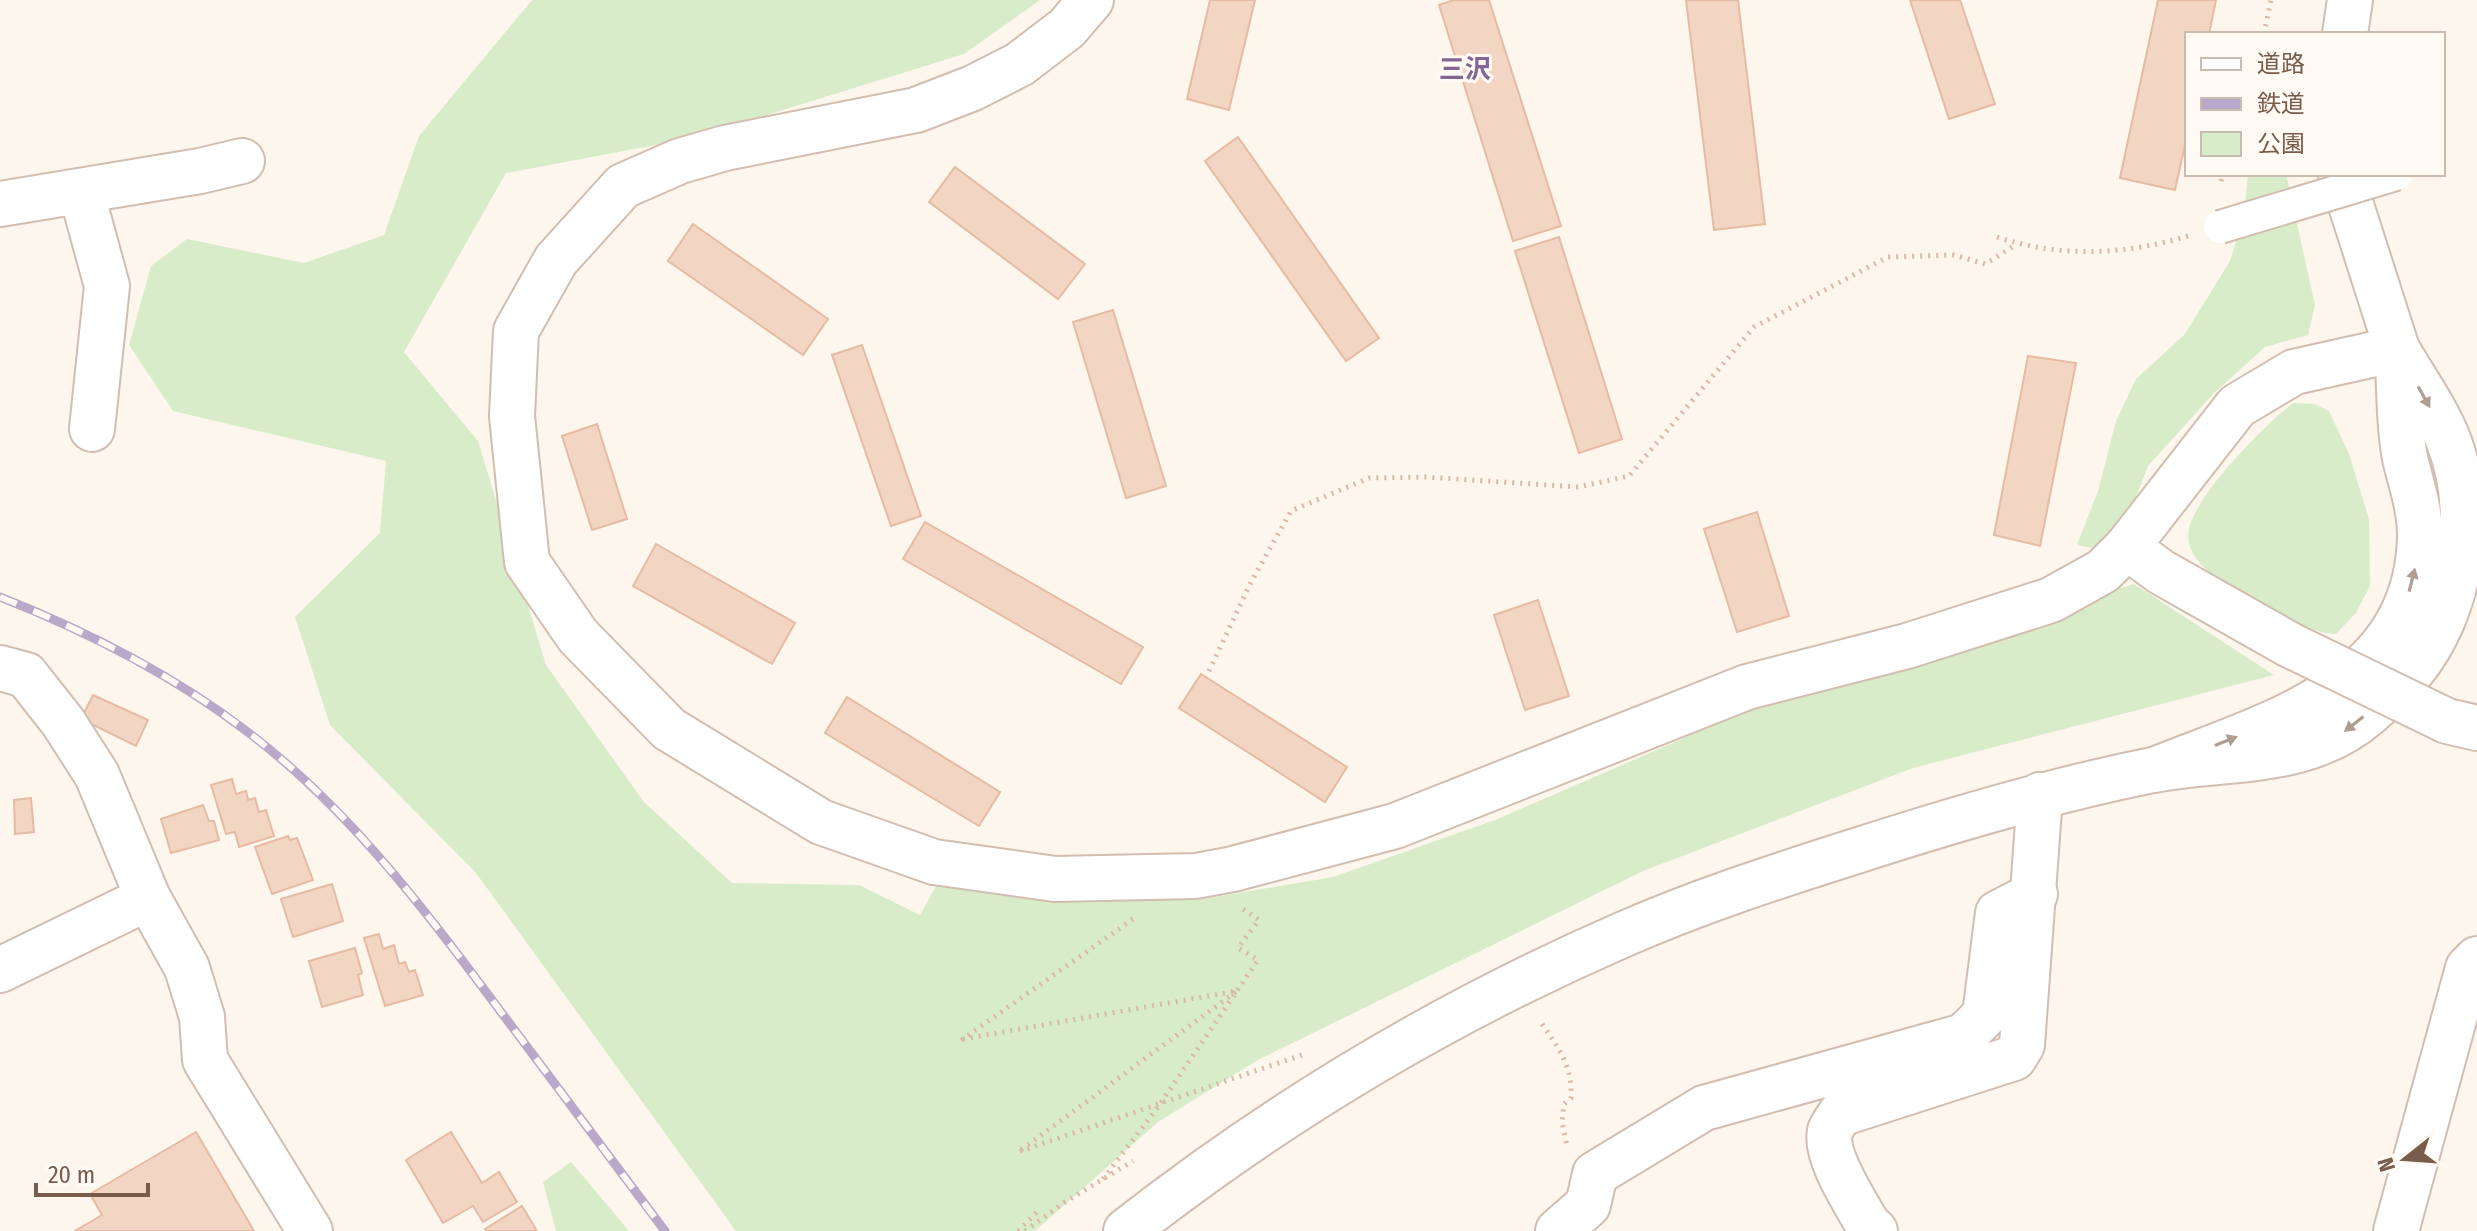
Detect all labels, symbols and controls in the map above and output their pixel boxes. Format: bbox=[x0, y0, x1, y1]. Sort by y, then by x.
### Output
legend bbox=[2185, 32, 2445, 176]
text: 道路 bbox=[2257, 50, 2305, 78]
district label: 三沢 bbox=[1439, 54, 1491, 85]
text: 鉄道 bbox=[2257, 90, 2305, 118]
text: 公園 bbox=[2257, 130, 2305, 158]
one-way arrow bbox=[2417, 386, 2431, 408]
one-way arrow bbox=[2406, 567, 2419, 592]
one-way arrow bbox=[2344, 716, 2364, 732]
one-way arrow bbox=[2214, 734, 2238, 747]
north arrow bbox=[2365, 1119, 2445, 1199]
scale bar bbox=[36, 1147, 148, 1197]
text: N bbox=[2372, 1154, 2401, 1175]
text: 20 m bbox=[48, 1161, 95, 1189]

